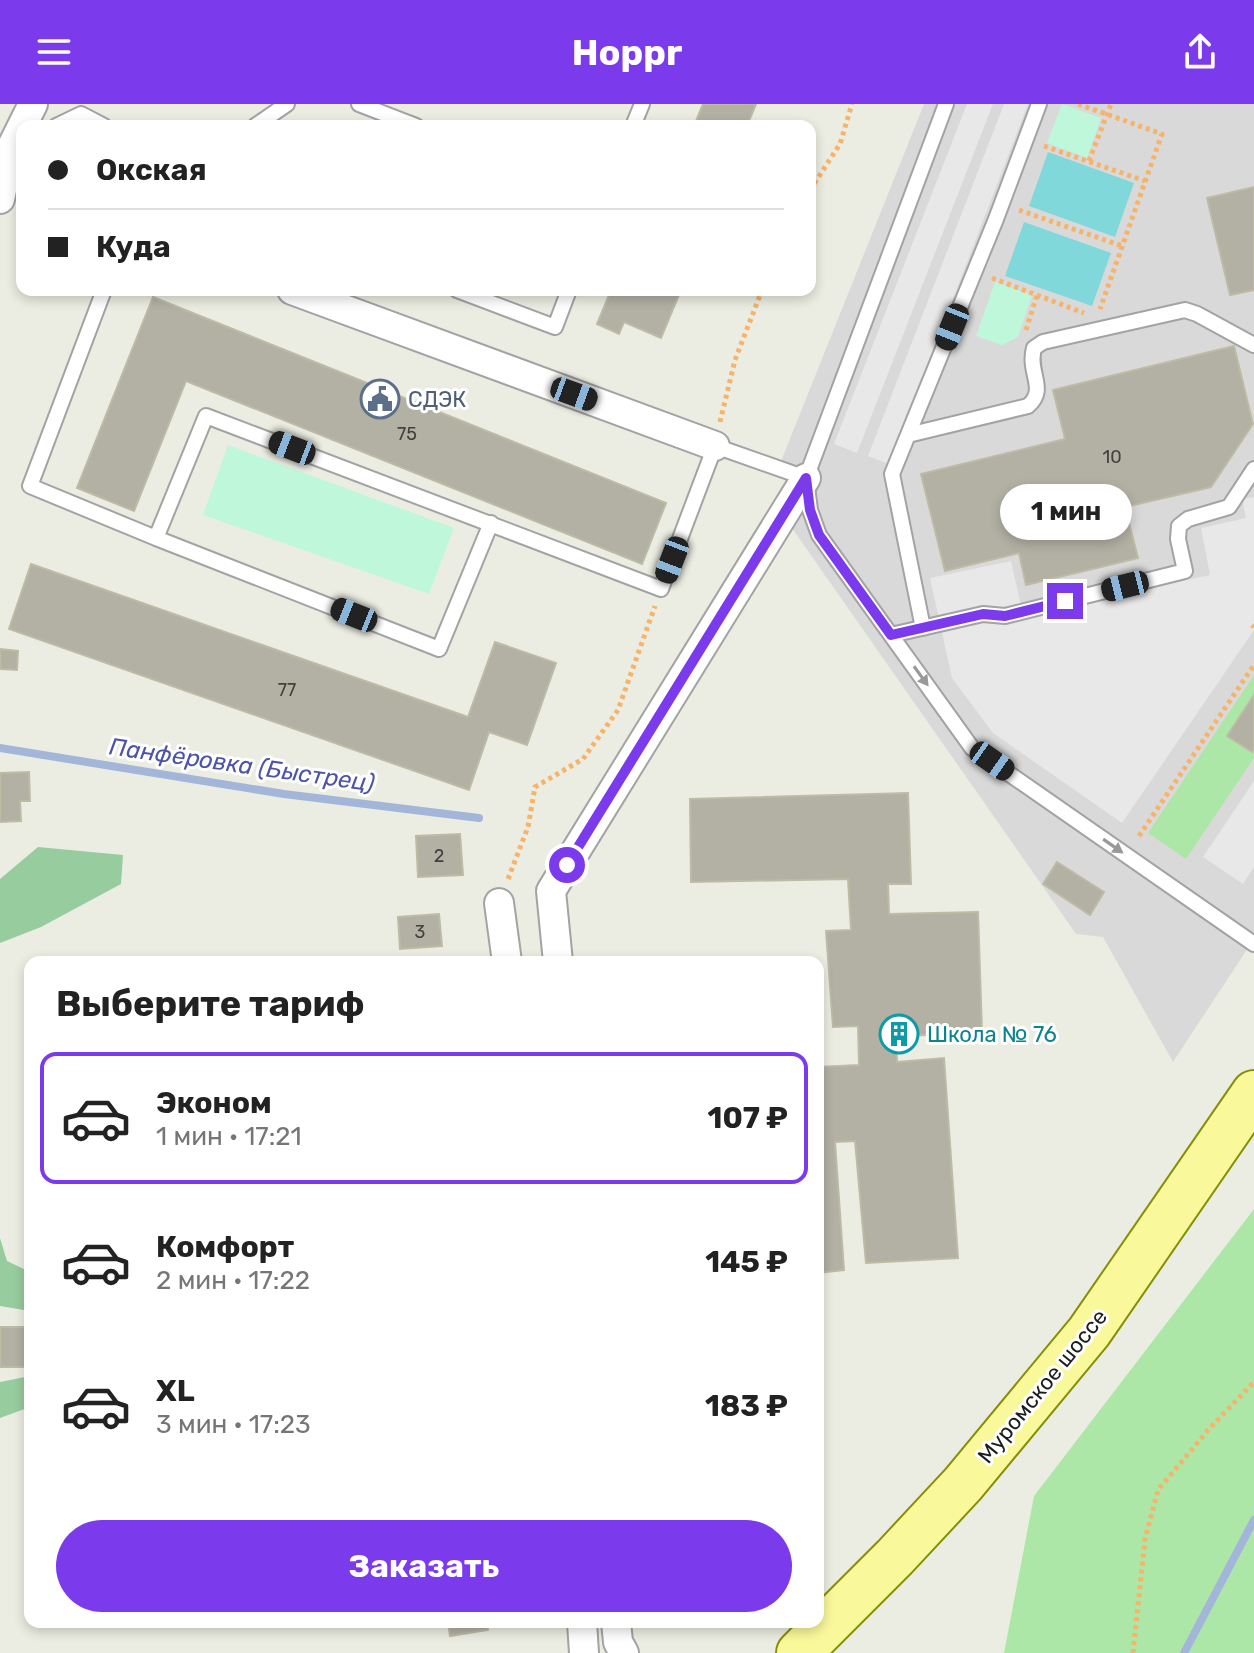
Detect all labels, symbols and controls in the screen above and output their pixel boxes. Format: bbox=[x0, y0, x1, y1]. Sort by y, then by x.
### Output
icon: menu bbox=[32, 30, 76, 74]
icon: share bbox=[1178, 30, 1222, 74]
text: Hoppr bbox=[572, 31, 682, 74]
text: Окская bbox=[96, 152, 207, 188]
text: Куда bbox=[96, 229, 171, 265]
car bbox=[932, 300, 972, 354]
car bbox=[547, 375, 601, 413]
public building icon: СДЭК bbox=[359, 378, 401, 420]
place label: СДЭК bbox=[408, 386, 466, 413]
house number: 75 bbox=[397, 423, 417, 445]
car bbox=[265, 428, 319, 468]
house number: 10 bbox=[1102, 446, 1122, 468]
callout: 1 мин bbox=[999, 485, 1131, 541]
text: 1 мин bbox=[1031, 496, 1101, 527]
car bbox=[652, 533, 692, 587]
car bbox=[1099, 569, 1151, 603]
route end bbox=[1047, 583, 1083, 619]
car bbox=[327, 595, 381, 635]
one-way arrow bbox=[912, 666, 928, 686]
house number: 77 bbox=[278, 679, 296, 701]
water label: Панфёровка (Быстрец) bbox=[108, 733, 376, 797]
car bbox=[965, 737, 1019, 785]
one-way arrow bbox=[1102, 838, 1123, 853]
house number: 2 bbox=[434, 845, 444, 867]
route start bbox=[549, 847, 585, 883]
house number: 3 bbox=[415, 921, 425, 943]
text: Выберите тариф bbox=[56, 982, 365, 1025]
building icon: Школа № 76 bbox=[878, 1013, 920, 1055]
place label: Школа № 76 bbox=[927, 1021, 1057, 1048]
icon: car bbox=[60, 1082, 132, 1154]
text: Эконом bbox=[156, 1085, 272, 1121]
text: 107 ₽ bbox=[707, 1100, 788, 1136]
text: 1 мин · 17:21 bbox=[156, 1121, 302, 1152]
icon: car bbox=[60, 1226, 132, 1298]
text: Комфорт bbox=[156, 1229, 294, 1265]
text: 145 ₽ bbox=[705, 1244, 788, 1280]
text: 2 мин · 17:22 bbox=[156, 1265, 310, 1296]
street label: Муромское шоссе bbox=[972, 1304, 1113, 1469]
icon: car bbox=[60, 1370, 132, 1442]
text: XL bbox=[156, 1373, 195, 1409]
text: 183 ₽ bbox=[705, 1388, 788, 1424]
text: 3 мин · 17:23 bbox=[156, 1409, 311, 1440]
button: Заказать bbox=[56, 1520, 792, 1612]

